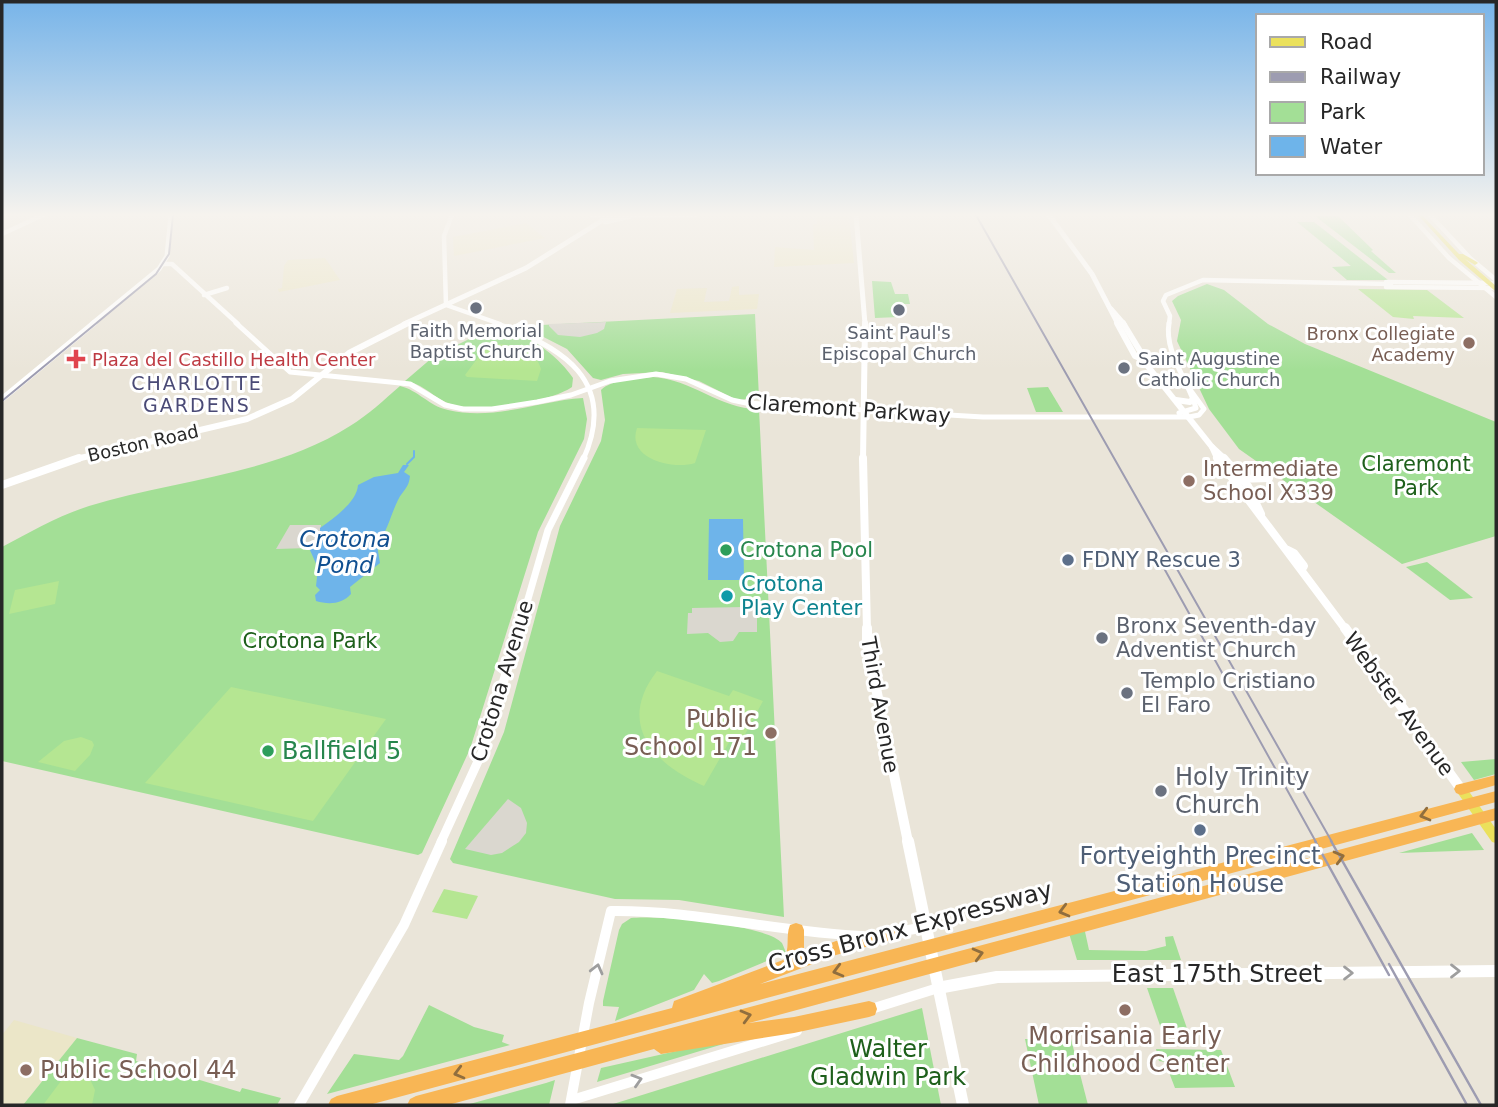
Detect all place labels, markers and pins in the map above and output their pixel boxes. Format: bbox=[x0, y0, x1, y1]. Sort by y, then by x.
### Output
marker: Faith Memorial Baptist Church bbox=[468, 300, 484, 316]
marker: Saint Paul's Episcopal Church bbox=[891, 302, 907, 318]
place label: Faith Memorial Baptist Church bbox=[410, 320, 542, 362]
place label: Saint Paul's Episcopal Church bbox=[822, 322, 976, 364]
place label: Bronx Collegiate Academy bbox=[1307, 323, 1455, 365]
marker: Bronx Collegiate Academy bbox=[1461, 335, 1477, 351]
place label: Saint Augustine Catholic Church bbox=[1138, 348, 1280, 390]
marker: Plaza del Castillo Health Center bbox=[66, 349, 86, 369]
place label: Plaza del Castillo Health Center bbox=[92, 349, 376, 370]
marker: Saint Augustine Catholic Church bbox=[1116, 360, 1132, 376]
place label: Intermediate School X339 bbox=[1203, 457, 1339, 505]
marker: Intermediate School X339 bbox=[1181, 473, 1197, 489]
place label: Crotona Pool bbox=[740, 538, 873, 562]
marker: Crotona Pool bbox=[718, 542, 734, 558]
place label: FDNY Rescue 3 bbox=[1082, 548, 1241, 572]
marker: FDNY Rescue 3 bbox=[1060, 552, 1076, 568]
place label: Crotona Play Center bbox=[741, 572, 863, 620]
marker: Crotona Play Center bbox=[719, 588, 735, 604]
place label: Bronx Seventh-day Adventist Church bbox=[1116, 614, 1317, 662]
marker: Bronx Seventh-day Adventist Church bbox=[1094, 630, 1110, 646]
place label: Templo Cristiano El Faro bbox=[1140, 669, 1316, 717]
marker: Templo Cristiano El Faro bbox=[1119, 685, 1135, 701]
place label: Public School 171 bbox=[624, 705, 757, 761]
marker: Public School 171 bbox=[763, 725, 779, 741]
place label: Ballfield 5 bbox=[282, 737, 401, 765]
marker: Ballfield 5 bbox=[260, 743, 276, 759]
place label: Holy Trinity Church bbox=[1175, 763, 1309, 819]
marker: Holy Trinity Church bbox=[1153, 783, 1169, 799]
marker: Fortyeighth Precinct Station House bbox=[1192, 822, 1208, 838]
place label: Fortyeighth Precinct Station House bbox=[1079, 842, 1321, 898]
marker: Morrisania Early Childhood Center bbox=[1117, 1002, 1133, 1018]
place label: Morrisania Early Childhood Center bbox=[1021, 1022, 1230, 1078]
place label: Public School 44 bbox=[40, 1056, 237, 1084]
marker: Public School 44 bbox=[18, 1062, 34, 1078]

